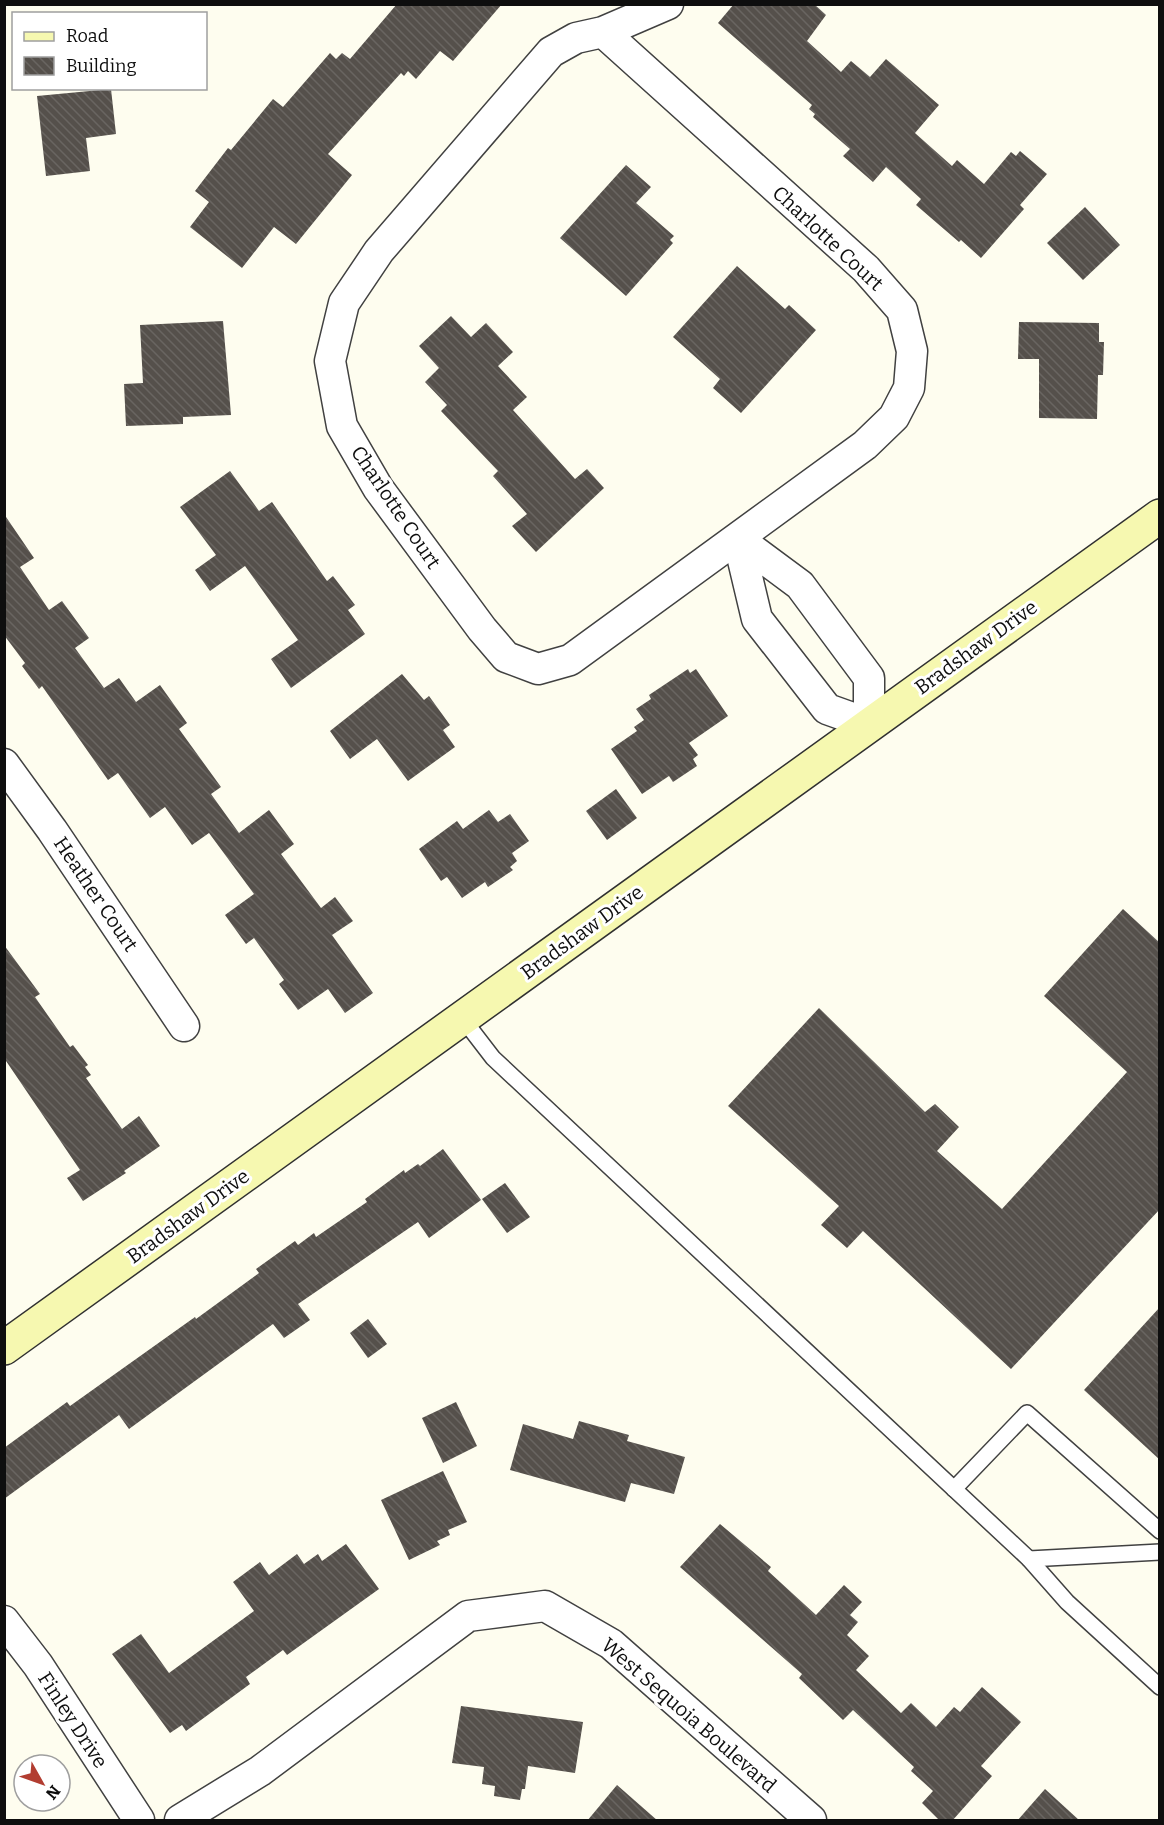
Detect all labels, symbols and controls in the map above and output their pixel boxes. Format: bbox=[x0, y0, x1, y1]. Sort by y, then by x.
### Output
legend bbox=[12, 12, 207, 90]
text: Road bbox=[66, 25, 109, 47]
text: Building bbox=[66, 55, 137, 77]
street label: Charlotte Court bbox=[768, 180, 888, 296]
street label: Charlotte Court bbox=[346, 441, 446, 573]
street label: Bradshaw Drive bbox=[910, 595, 1042, 699]
street label: Heather Court bbox=[49, 832, 143, 956]
street label: Bradshaw Drive bbox=[516, 880, 648, 984]
street label: Bradshaw Drive bbox=[122, 1164, 254, 1268]
street label: West Sequoia Boulevard bbox=[597, 1633, 781, 1798]
street label: Finley Drive bbox=[33, 1667, 113, 1773]
north arrow bbox=[12, 1753, 72, 1813]
text: N bbox=[42, 1781, 64, 1803]

